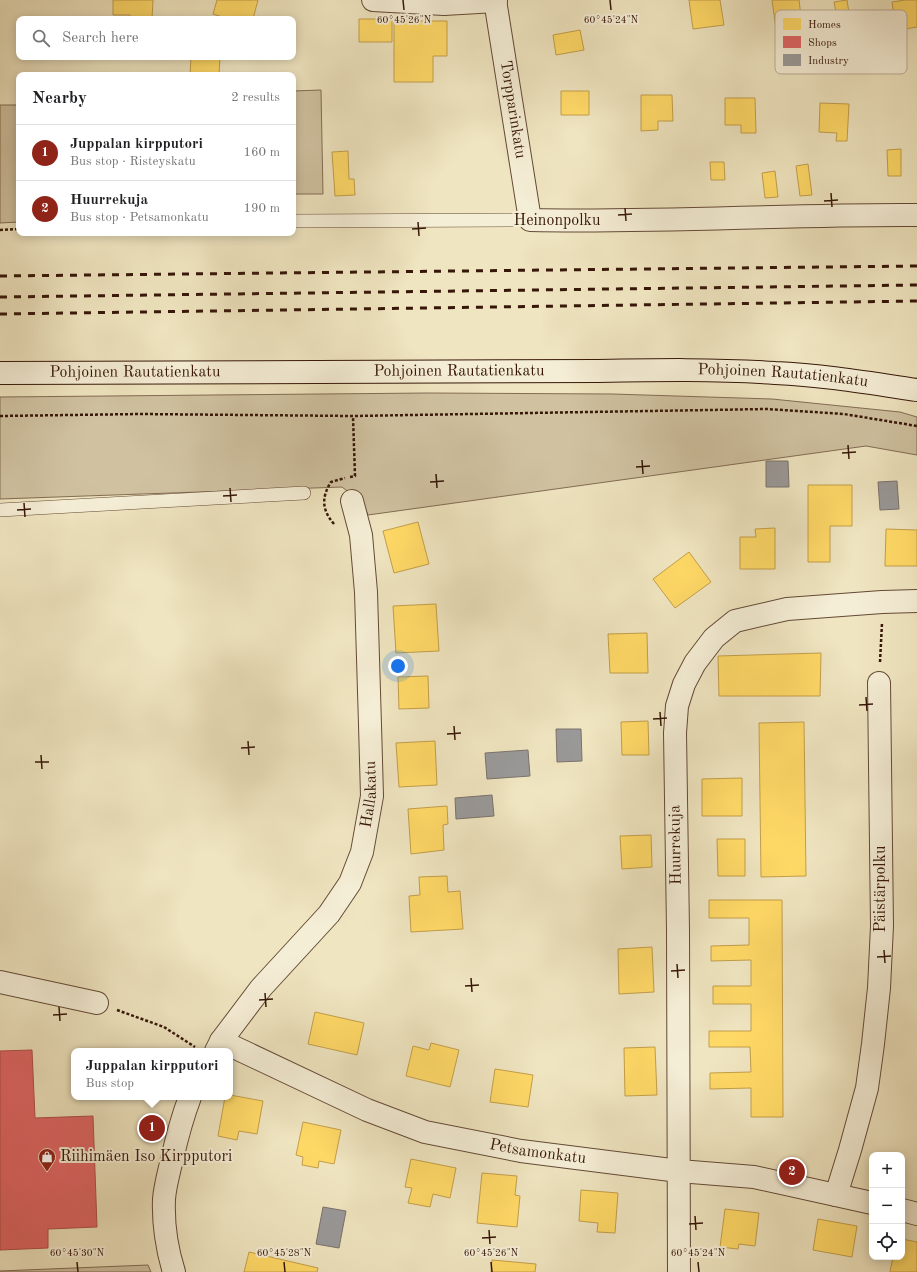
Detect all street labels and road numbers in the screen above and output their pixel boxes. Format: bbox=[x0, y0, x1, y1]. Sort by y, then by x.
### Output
street label: Torpparinkatu bbox=[497, 59, 528, 160]
street label: Heinonpolku bbox=[514, 213, 601, 229]
street label: Pohjoinen Rautatienkatu bbox=[697, 362, 870, 391]
street label: Pohjoinen Rautatienkatu bbox=[373, 363, 545, 380]
street label: Pohjoinen Rautatienkatu bbox=[49, 364, 221, 381]
street label: Hallakatu bbox=[358, 760, 380, 829]
street label: Huurrekuja bbox=[667, 805, 685, 885]
street label: Päistärpolku bbox=[873, 845, 889, 933]
street label: Petsamonkatu bbox=[488, 1137, 587, 1167]

